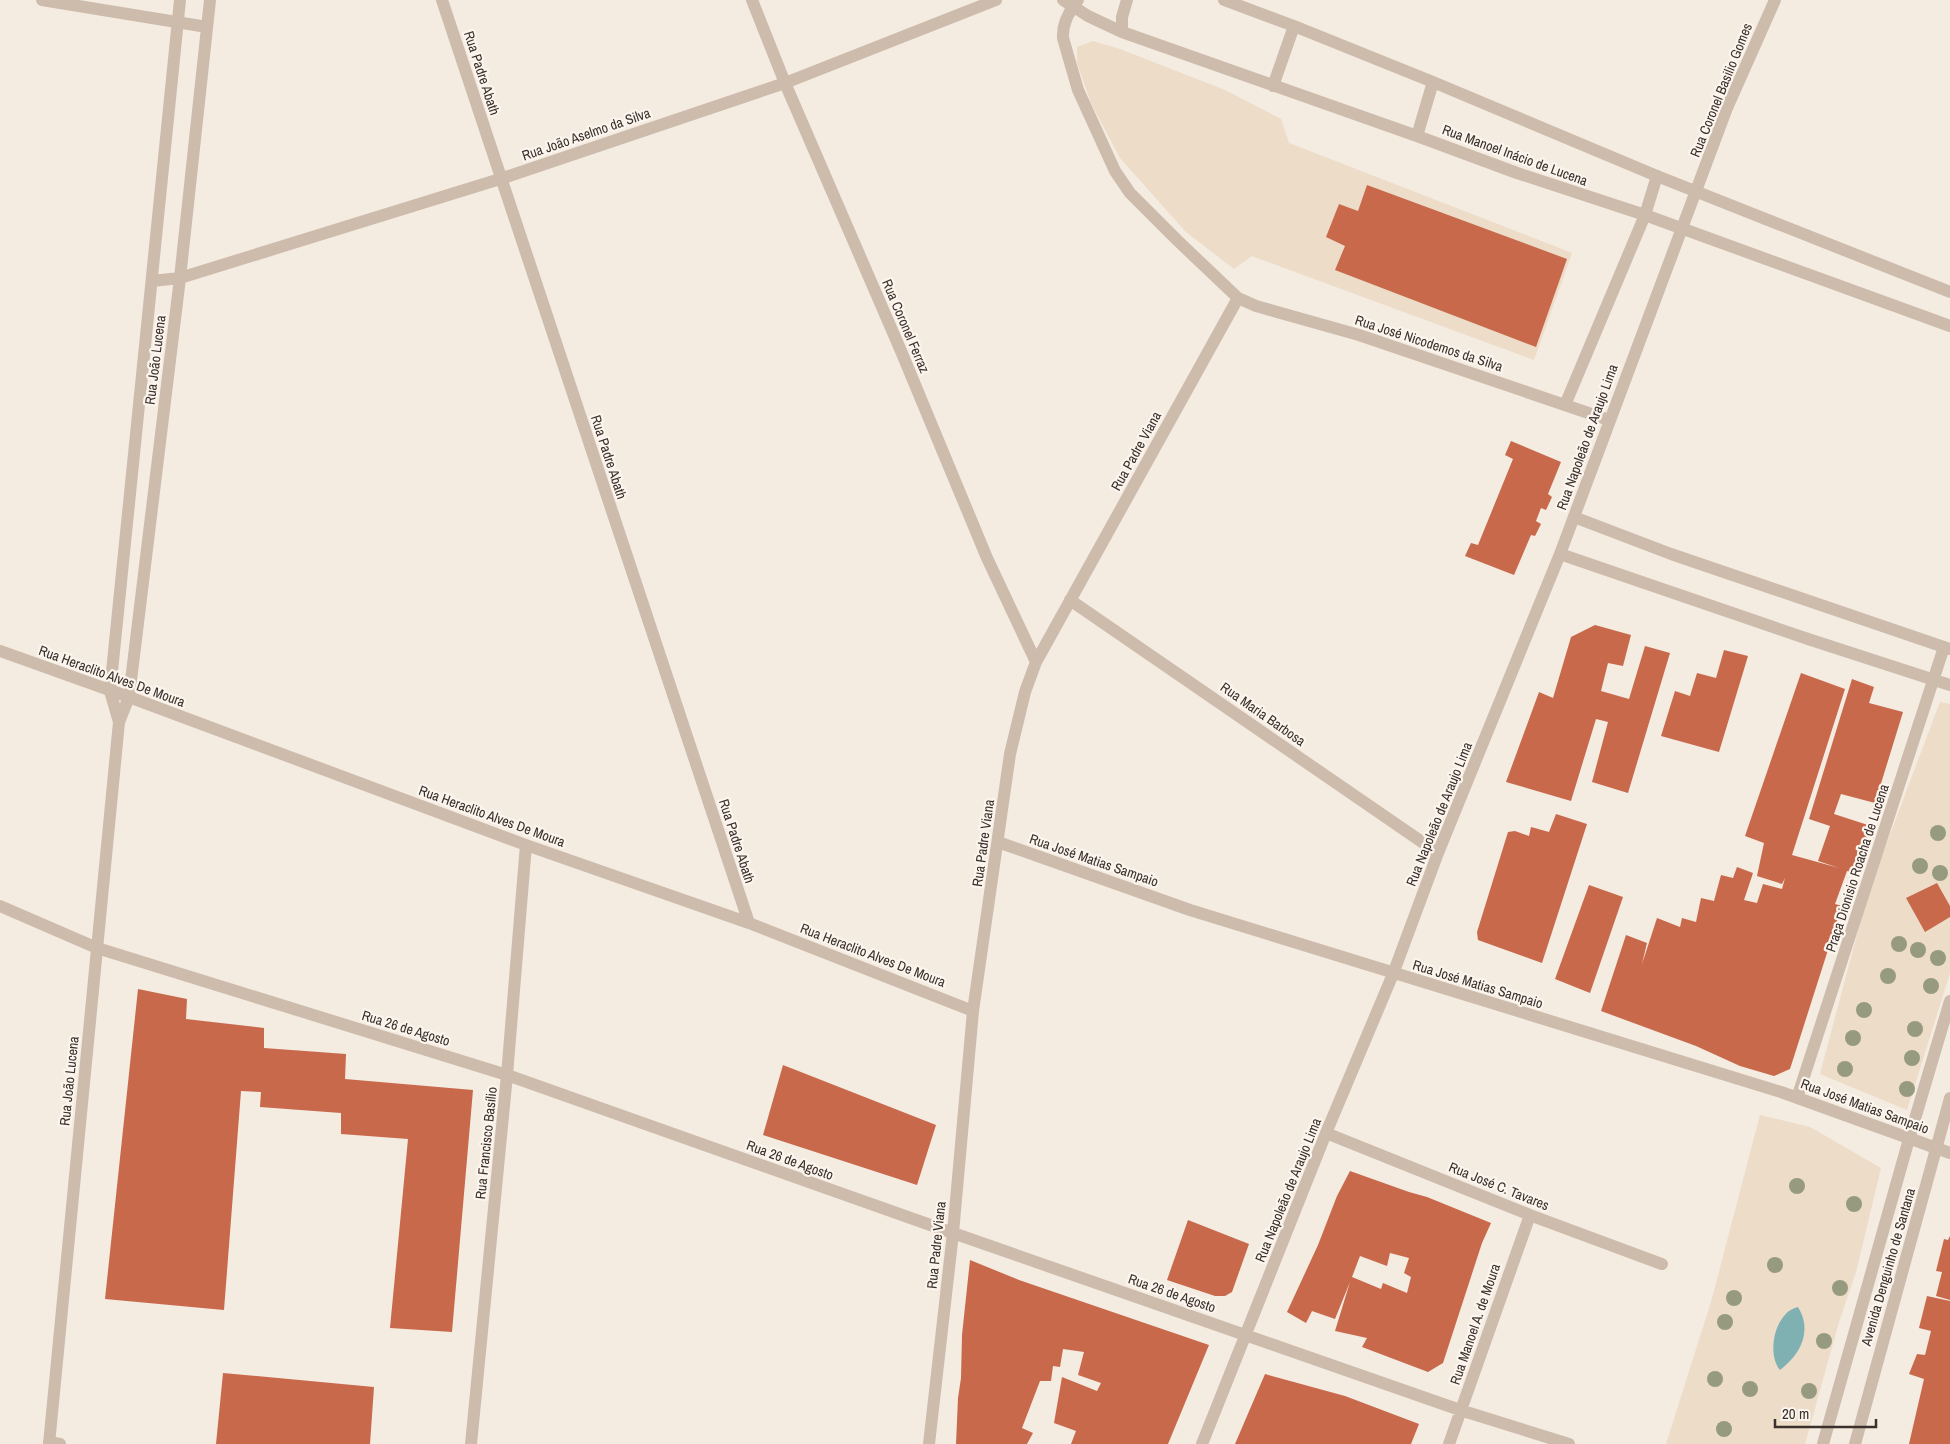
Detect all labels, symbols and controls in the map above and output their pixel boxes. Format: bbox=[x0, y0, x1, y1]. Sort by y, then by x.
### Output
street label: Rua Coronel Basilio Gomes bbox=[1686, 20, 1756, 160]
street label: Rua Padre Abath bbox=[460, 29, 504, 117]
street label: Rua João Aselmo da Silva bbox=[519, 103, 653, 164]
street label: Rua Manoel Inácio de Lucena bbox=[1440, 120, 1591, 190]
street label: Rua Coronel Ferraz bbox=[878, 276, 934, 376]
street label: Rua José Nicodemos da Silva bbox=[1353, 311, 1506, 376]
street label: Rua João Lucena bbox=[141, 314, 169, 406]
street label: Rua Napoleão de Araujo Lima bbox=[1552, 361, 1622, 512]
street label: Rua Padre Viana bbox=[1107, 408, 1165, 494]
street label: Rua Padre Abath bbox=[587, 413, 631, 501]
street label: Rua Heraclito Alves De Moura bbox=[36, 641, 188, 711]
street label: Rua Maria Barbosa bbox=[1217, 678, 1309, 750]
street label: Rua Napoleão de Araujo Lima bbox=[1402, 739, 1476, 889]
street label: Rua Heraclito Alves De Moura bbox=[416, 781, 568, 851]
street label: Praça Dionisio Roacha de Lucena bbox=[1821, 781, 1893, 954]
street label: Rua Padre Abath bbox=[715, 797, 759, 885]
street label: Rua Padre Viana bbox=[968, 798, 998, 888]
street label: Rua José Matias Sampaio bbox=[1027, 829, 1161, 891]
street label: Rua Heraclito Alves De Moura bbox=[798, 919, 949, 991]
street label: Rua José Matias Sampaio bbox=[1411, 956, 1545, 1012]
street label: Rua 26 de Agosto bbox=[360, 1006, 452, 1050]
street label: Rua João Lucena bbox=[55, 1035, 83, 1127]
street label: Rua José Matias Sampaio bbox=[1798, 1074, 1932, 1138]
street label: Rua Francisco Basílio bbox=[471, 1086, 501, 1200]
street label: Rua Napoleão de Araujo Lima bbox=[1251, 1115, 1325, 1265]
street label: Rua 26 de Agosto bbox=[744, 1136, 836, 1184]
street label: Rua José C. Tavares bbox=[1446, 1158, 1552, 1214]
street label: Avenida Denguinho de Santana bbox=[1857, 1185, 1919, 1349]
street label: Rua Padre Viana bbox=[922, 1200, 950, 1290]
street label: Rua Manoel A. de Moura bbox=[1446, 1260, 1504, 1387]
street label: Rua 26 de Agosto bbox=[1126, 1270, 1218, 1316]
scale bar bbox=[1775, 1396, 1876, 1428]
text: 20 m bbox=[1782, 1403, 1809, 1424]

